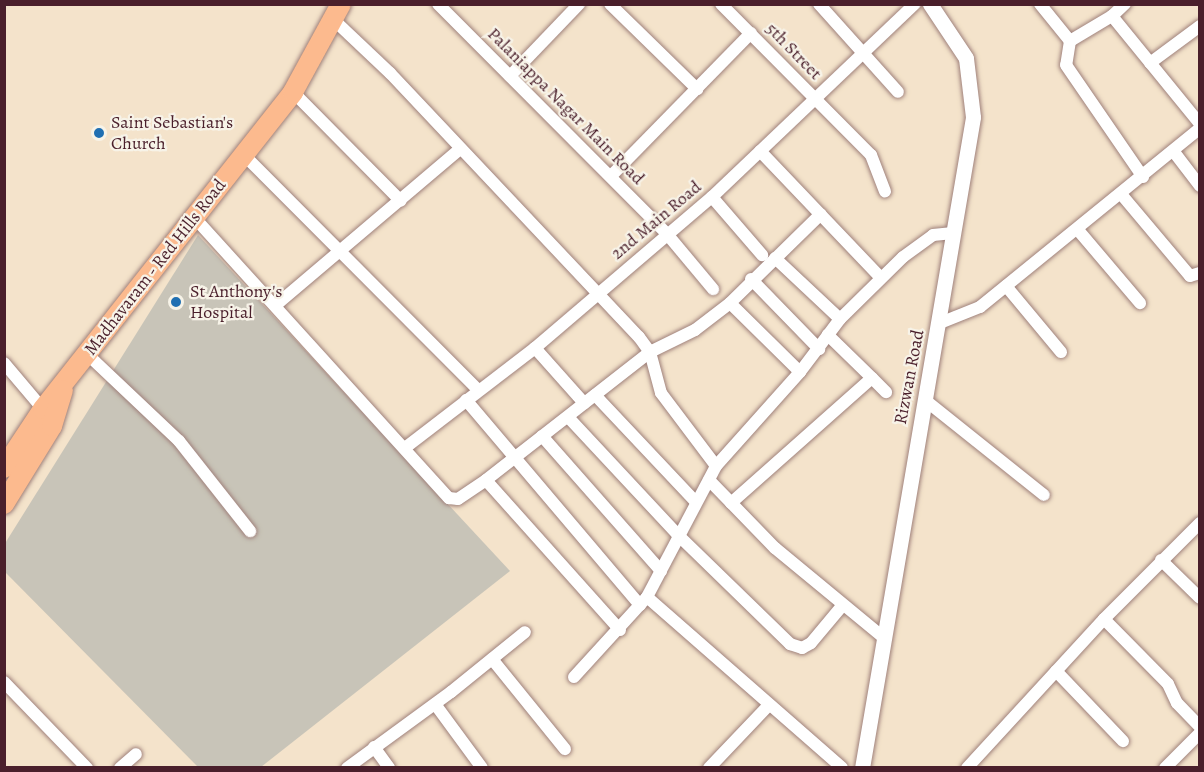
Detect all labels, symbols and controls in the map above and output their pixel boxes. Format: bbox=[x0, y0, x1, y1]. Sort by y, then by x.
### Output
street label: 5th Street bbox=[762, 18, 826, 84]
street label: Palaniappa Nagar Main Road bbox=[483, 23, 649, 189]
place label: Saint Sebastian's Church bbox=[111, 112, 233, 154]
marker: Saint Sebastian's Church bbox=[92, 126, 106, 140]
street label: Madhavaram - Red Hills Road bbox=[79, 174, 231, 360]
street label: 2nd Main Road bbox=[607, 176, 705, 264]
place label: St Anthony's Hospital bbox=[190, 281, 283, 324]
marker: St Anthony's Hospital bbox=[167, 293, 185, 311]
street label: Rizwan Road bbox=[889, 328, 929, 426]

